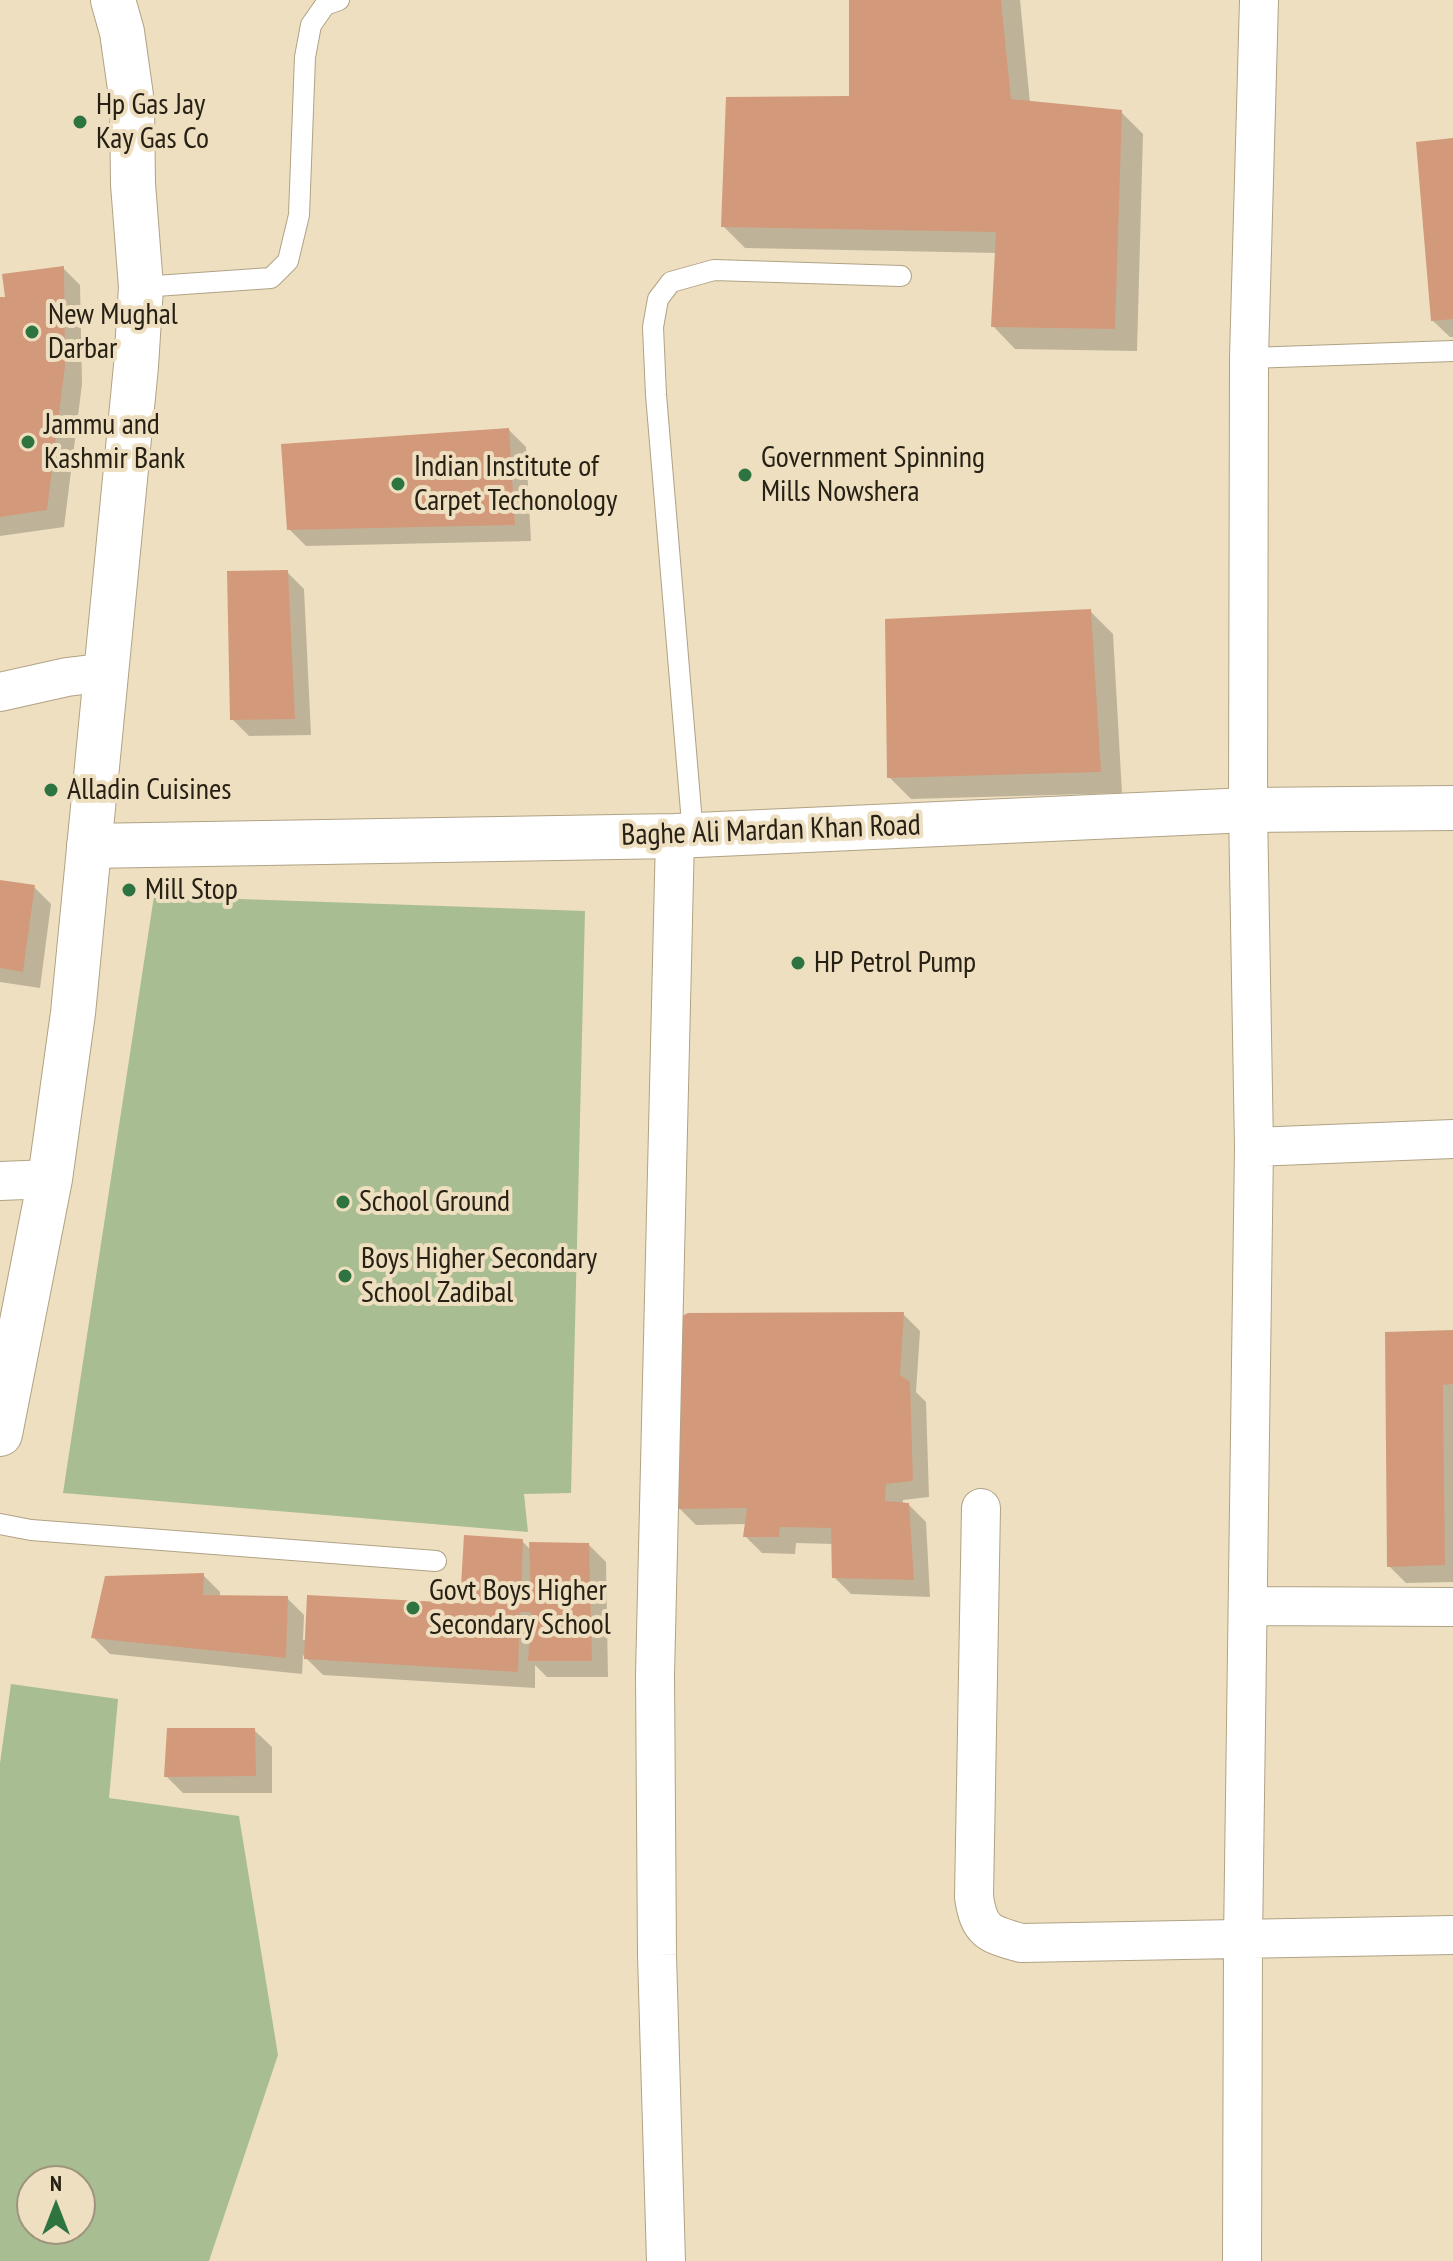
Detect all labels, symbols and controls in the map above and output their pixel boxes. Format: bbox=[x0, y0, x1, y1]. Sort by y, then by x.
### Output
place label: Hp Gas Jay Kay Gas Co bbox=[96, 87, 209, 158]
marker: Hp Gas Jay Kay Gas Co bbox=[71, 113, 89, 131]
place label: New Mughal Darbar bbox=[48, 297, 178, 368]
marker: New Mughal Darbar bbox=[23, 323, 41, 341]
place label: Jammu and Kashmir Bank bbox=[44, 407, 185, 478]
marker: Jammu and Kashmir Bank bbox=[19, 433, 37, 451]
place label: Government Spinning Mills Nowshera bbox=[761, 440, 985, 510]
place label: Indian Institute of Carpet Techonology bbox=[414, 449, 617, 520]
marker: Government Spinning Mills Nowshera bbox=[736, 466, 754, 484]
marker: Indian Institute of Carpet Techonology bbox=[389, 475, 407, 493]
place label: Alladin Cuisines bbox=[67, 772, 231, 808]
marker: Alladin Cuisines bbox=[42, 781, 60, 799]
street label: Baghe Ali Mardan Khan Road bbox=[621, 808, 921, 854]
place label: Mill Stop bbox=[145, 872, 238, 908]
marker: Mill Stop bbox=[120, 881, 138, 899]
place label: HP Petrol Pump bbox=[814, 945, 976, 981]
marker: HP Petrol Pump bbox=[789, 954, 807, 972]
place label: School Ground bbox=[359, 1184, 510, 1220]
marker: School Ground bbox=[334, 1193, 352, 1211]
place label: Boys Higher Secondary School Zadibal bbox=[361, 1241, 597, 1312]
marker: Boys Higher Secondary School Zadibal bbox=[336, 1267, 354, 1285]
place label: Govt Boys Higher Secondary School bbox=[429, 1573, 611, 1644]
marker: Govt Boys Higher Secondary School bbox=[404, 1599, 422, 1617]
north arrow bbox=[16, 2165, 96, 2245]
text: N bbox=[50, 2169, 62, 2197]

